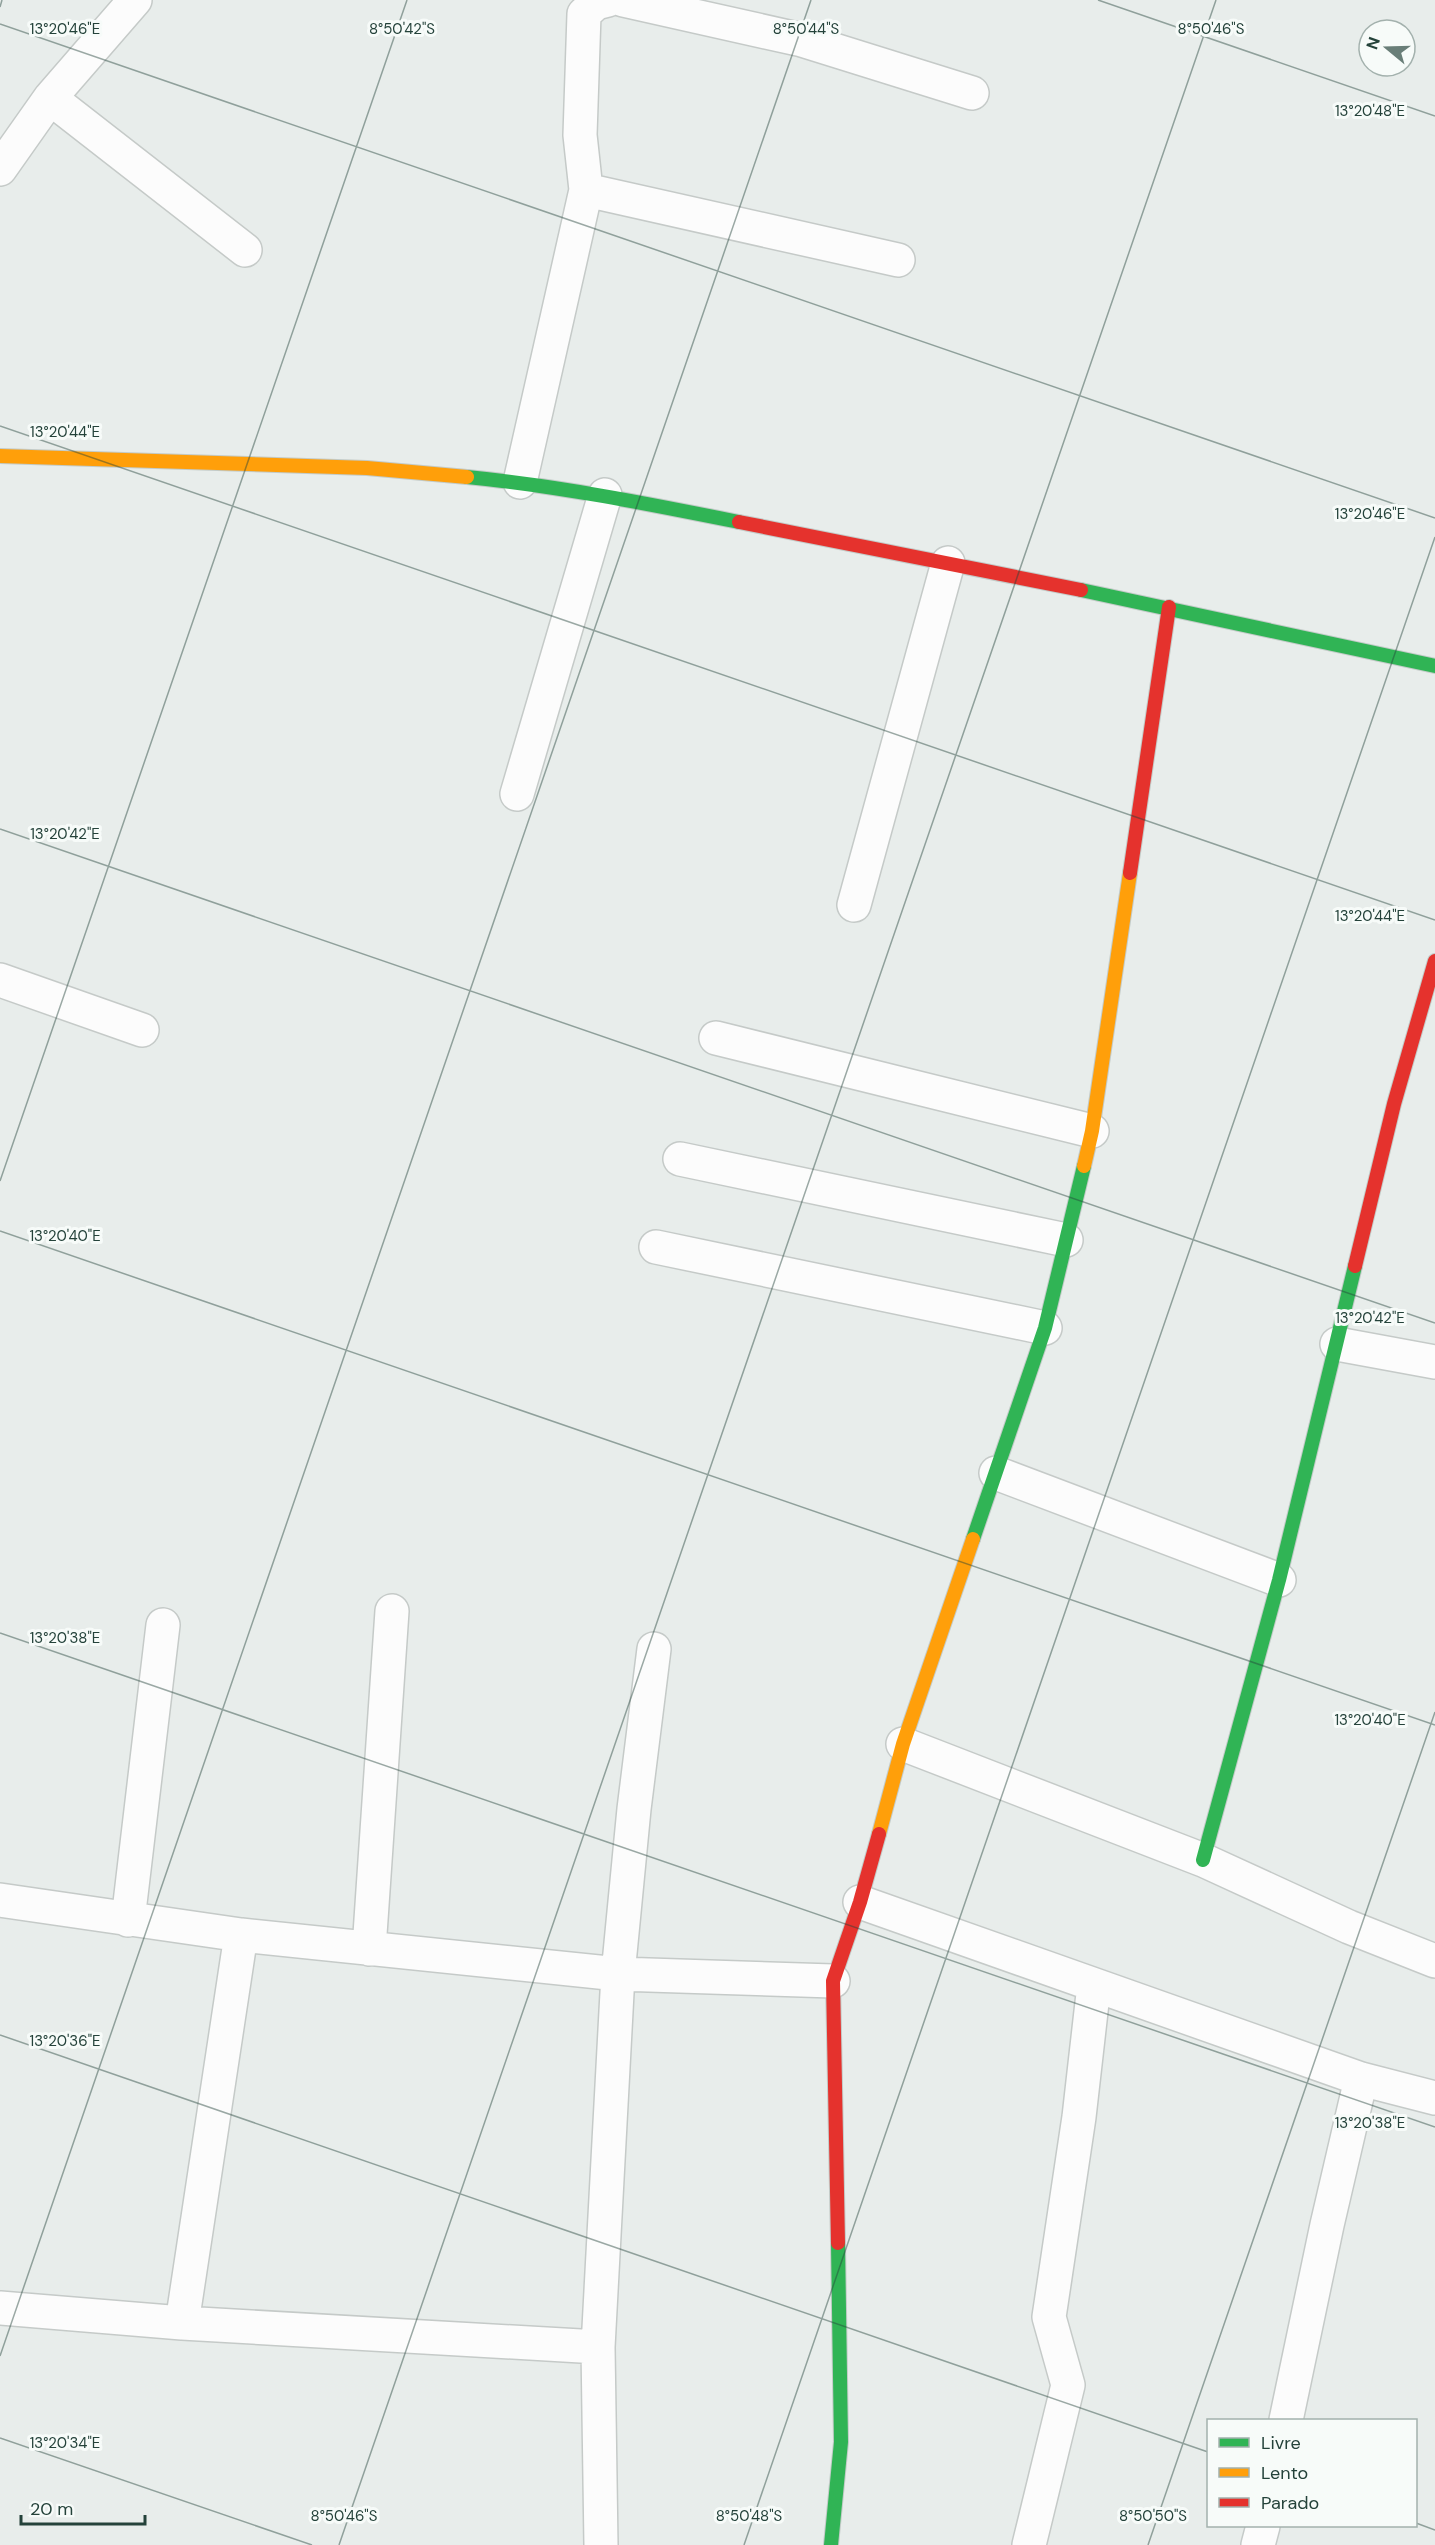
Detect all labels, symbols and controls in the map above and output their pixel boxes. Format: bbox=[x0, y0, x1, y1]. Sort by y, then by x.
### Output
north arrow bbox=[1357, 18, 1417, 78]
text: 13°20'46"E bbox=[30, 19, 100, 39]
text: 8°50'42"S bbox=[369, 19, 435, 39]
text: 8°50'44"S bbox=[773, 19, 840, 39]
text: 8°50'46"S bbox=[1178, 19, 1245, 39]
text: N bbox=[1361, 34, 1385, 52]
text: 13°20'48"E bbox=[1335, 101, 1405, 121]
text: 13°20'44"E bbox=[30, 422, 100, 442]
text: 13°20'46"E bbox=[1335, 504, 1405, 524]
text: 13°20'42"E bbox=[30, 824, 100, 844]
text: 13°20'44"E bbox=[1335, 906, 1405, 926]
text: 13°20'40"E bbox=[29, 1226, 101, 1246]
text: 13°20'42"E bbox=[1335, 1308, 1405, 1328]
text: 13°20'38"E bbox=[30, 1628, 100, 1648]
text: 13°20'40"E bbox=[1334, 1710, 1406, 1730]
text: 13°20'36"E bbox=[30, 2031, 100, 2051]
text: 13°20'38"E bbox=[1335, 2113, 1405, 2133]
legend bbox=[1207, 2419, 1417, 2527]
text: Livre bbox=[1261, 2431, 1301, 2455]
text: 13°20'34"E bbox=[30, 2433, 100, 2453]
text: Lento bbox=[1261, 2461, 1308, 2485]
scale bar bbox=[21, 2488, 146, 2526]
text: Parado bbox=[1261, 2491, 1319, 2515]
text: 20 m bbox=[30, 2497, 73, 2521]
text: 8°50'46"S bbox=[311, 2506, 378, 2526]
text: 8°50'48"S bbox=[716, 2506, 783, 2526]
text: 8°50'50"S bbox=[1119, 2506, 1187, 2526]

